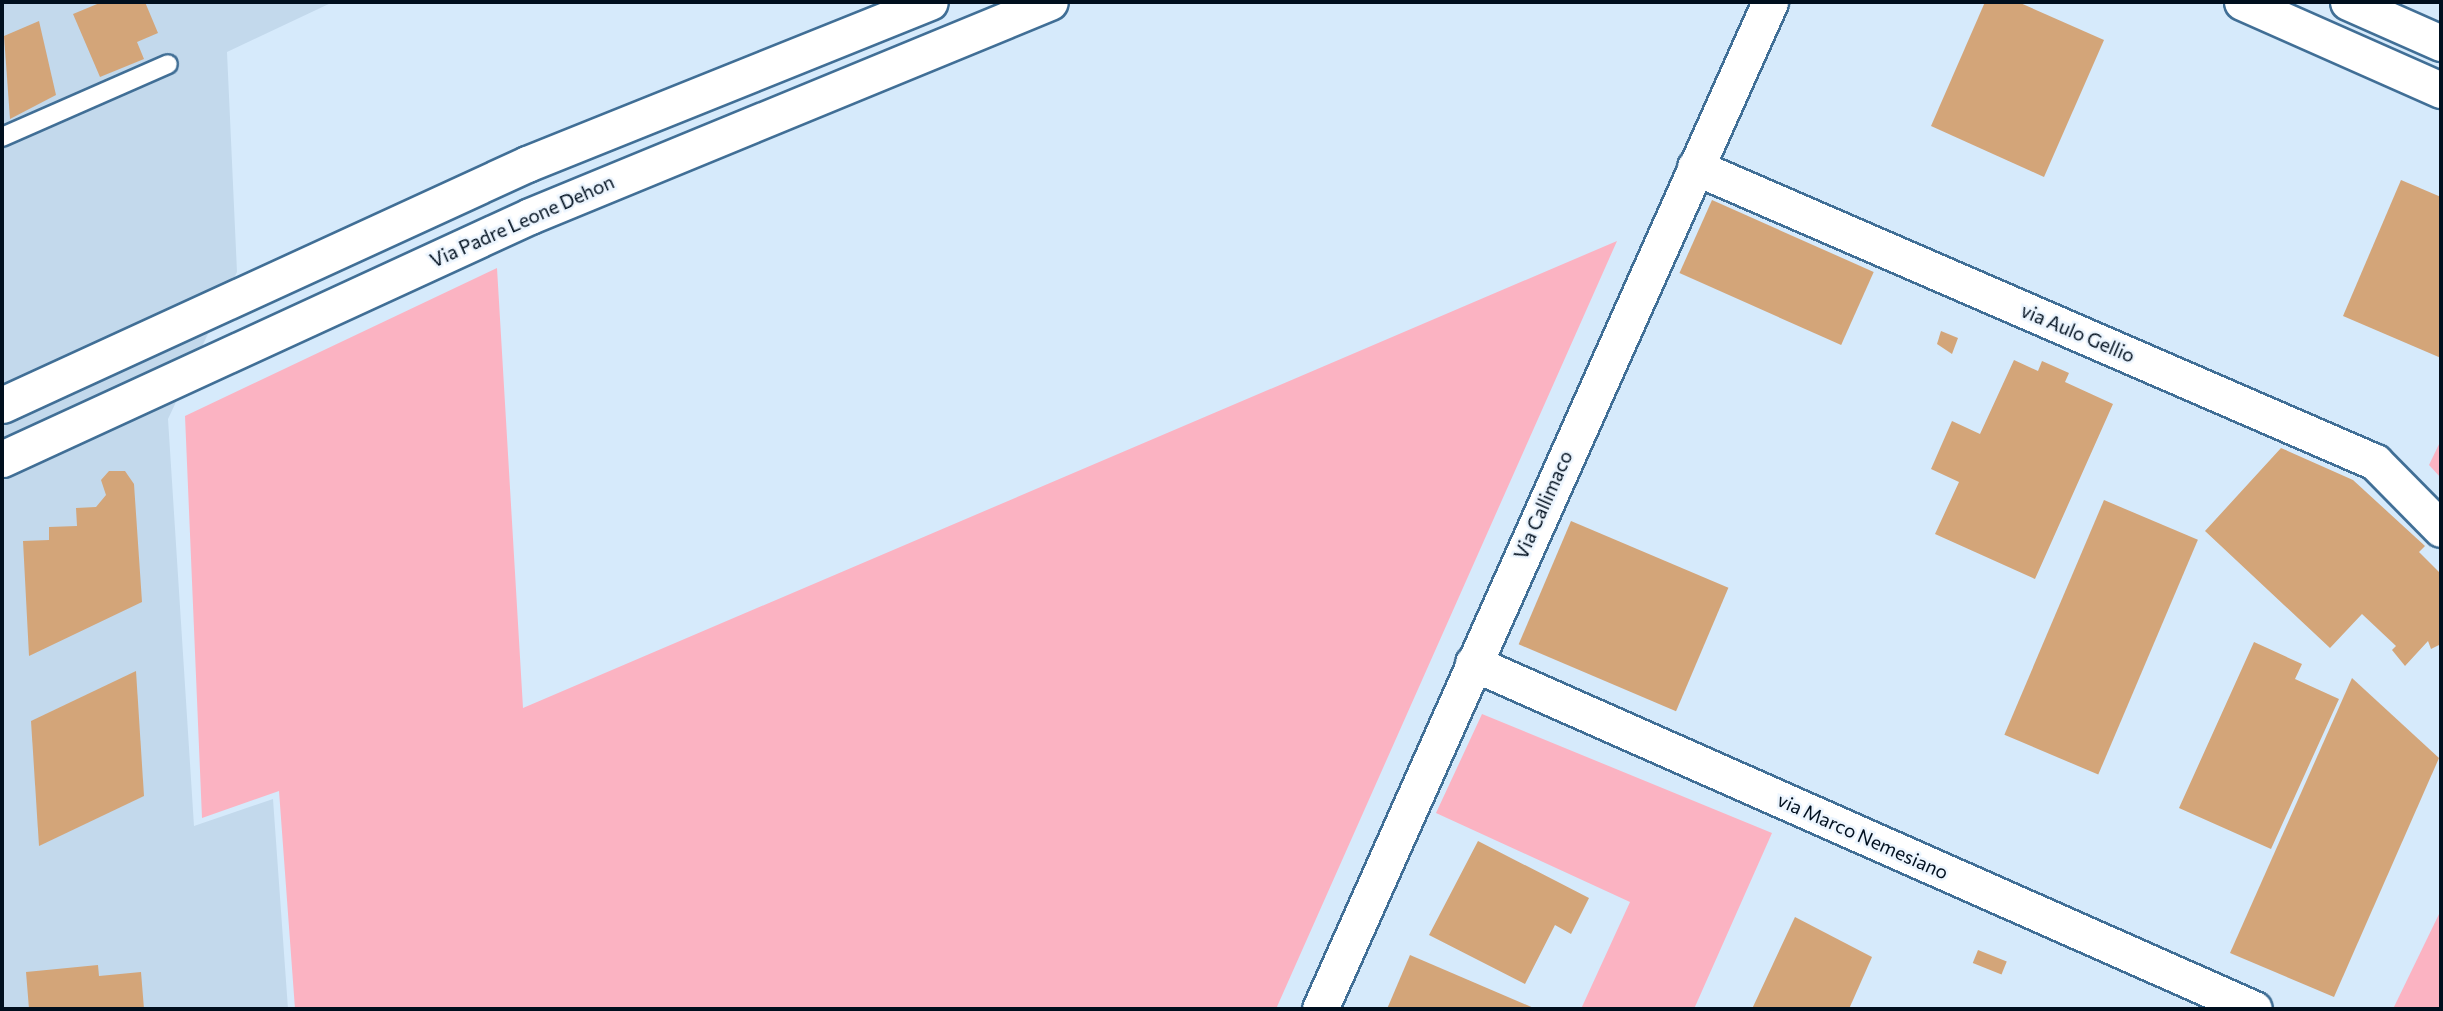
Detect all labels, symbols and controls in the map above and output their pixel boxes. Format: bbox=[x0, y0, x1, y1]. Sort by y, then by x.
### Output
street label: Via Padre Leone Dehon bbox=[426, 170, 618, 272]
street label: via Aulo Gellio bbox=[2018, 299, 2138, 367]
street label: Via Callimaco bbox=[1509, 447, 1577, 563]
street label: via Marco Nemesiano bbox=[1774, 788, 1952, 884]

